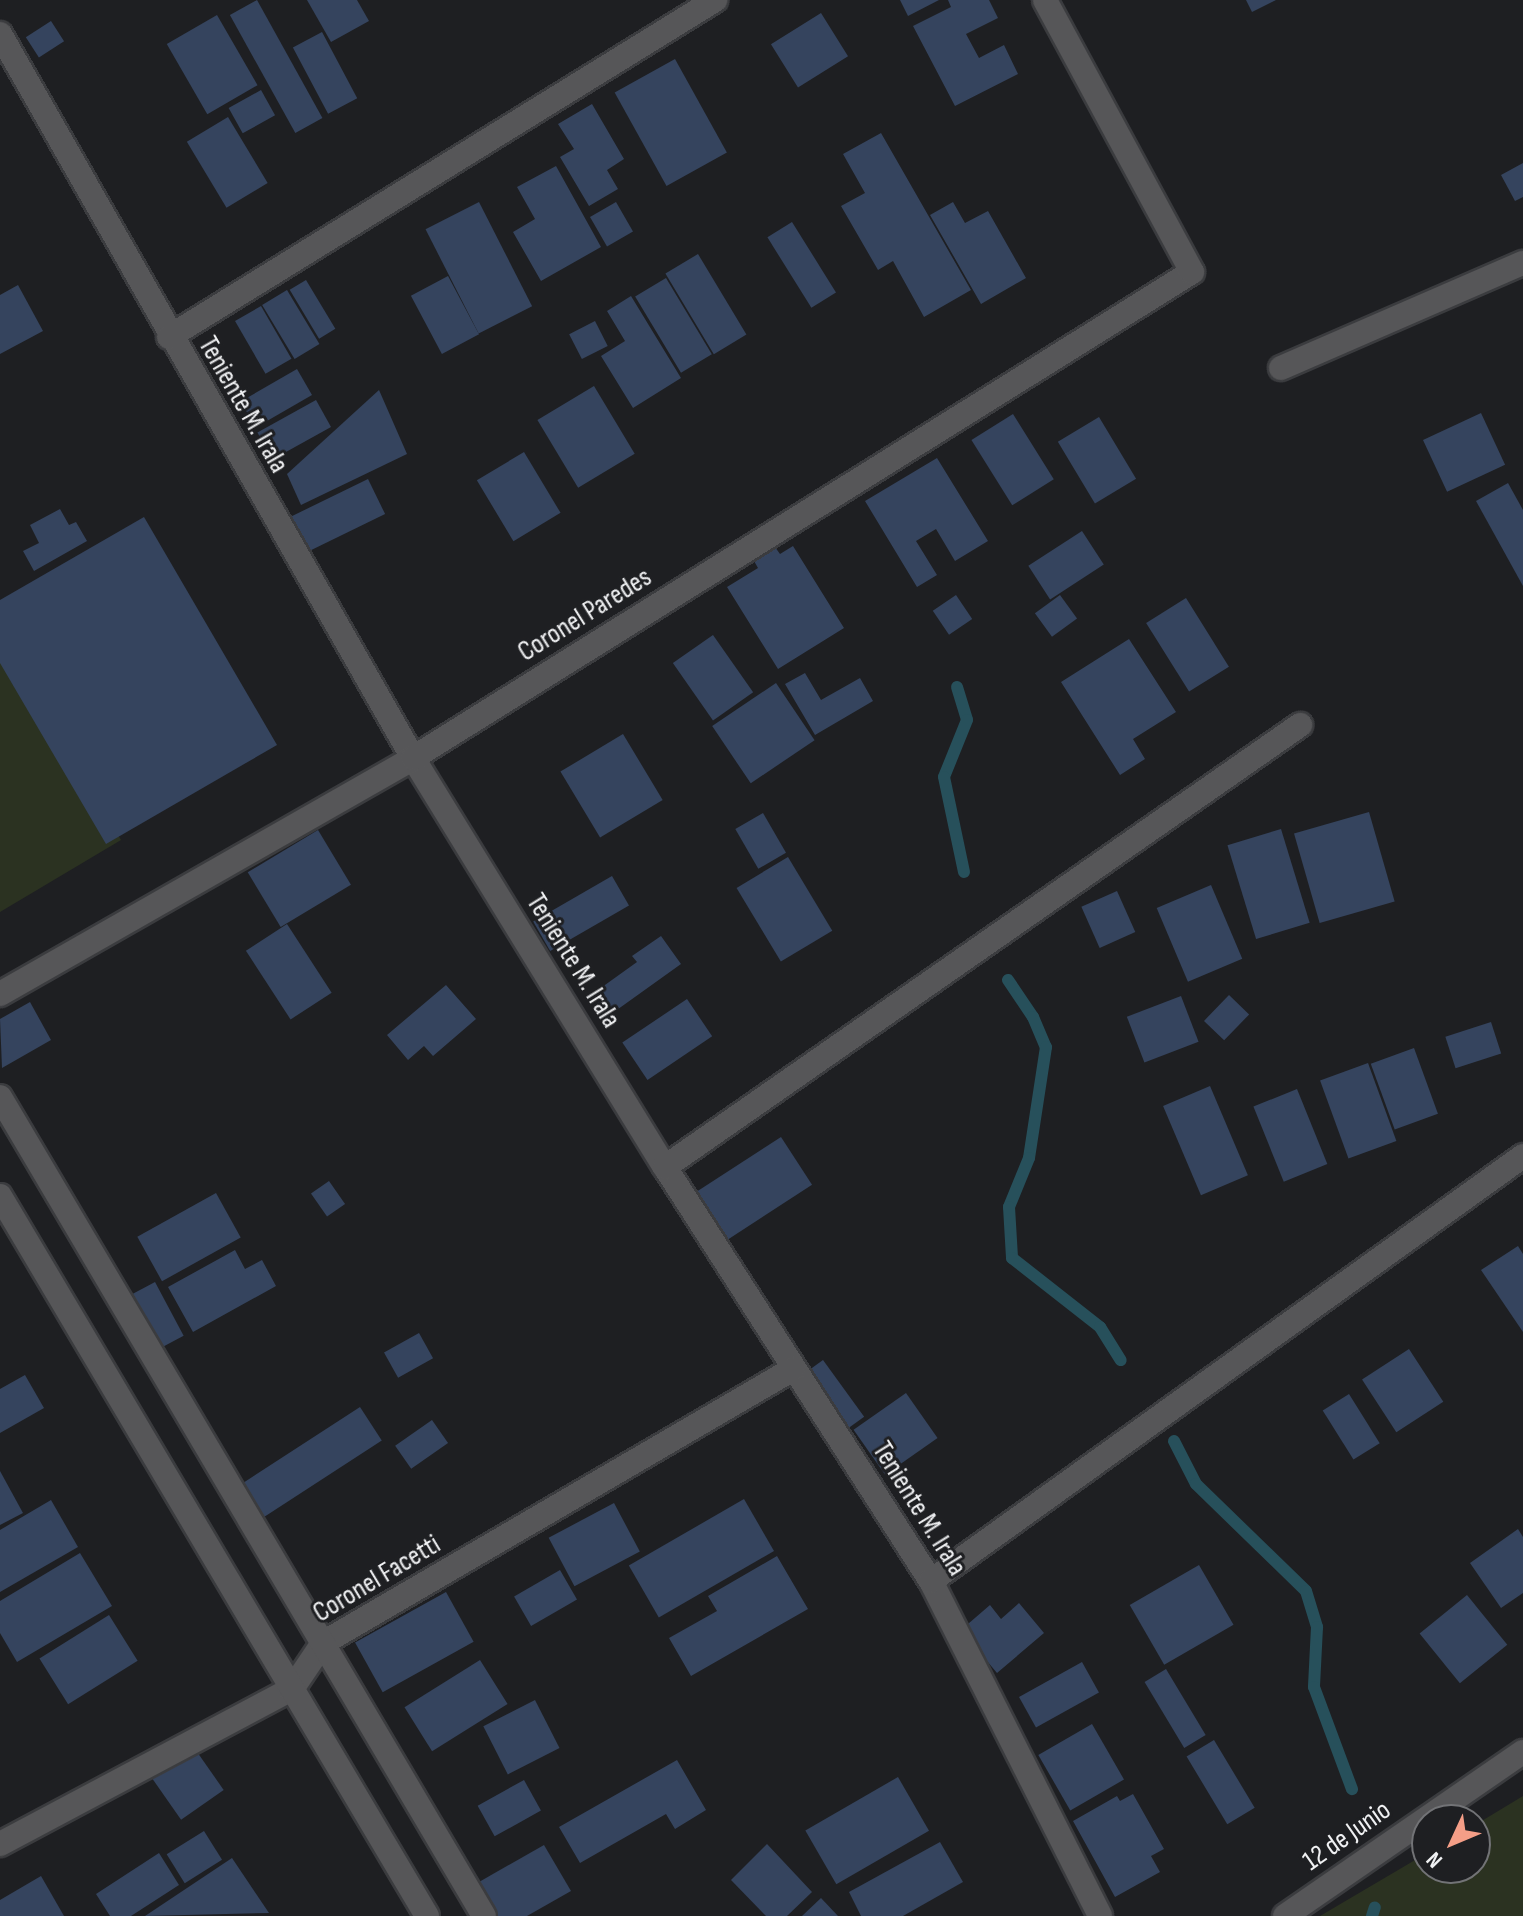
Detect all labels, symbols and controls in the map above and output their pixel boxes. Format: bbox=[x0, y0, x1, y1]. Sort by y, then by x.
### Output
street label: Teniente M. Irala bbox=[190, 331, 296, 479]
street label: Coronel Paredes bbox=[512, 561, 658, 669]
street label: Teniente M. Irala bbox=[519, 888, 627, 1034]
street label: Teniente M. Irala bbox=[865, 1436, 973, 1582]
street label: Coronel Facetti bbox=[307, 1528, 447, 1630]
street label: 12 de Junio bbox=[1297, 1794, 1397, 1878]
north arrow bbox=[1411, 1804, 1491, 1884]
text: N bbox=[1421, 1846, 1449, 1873]

